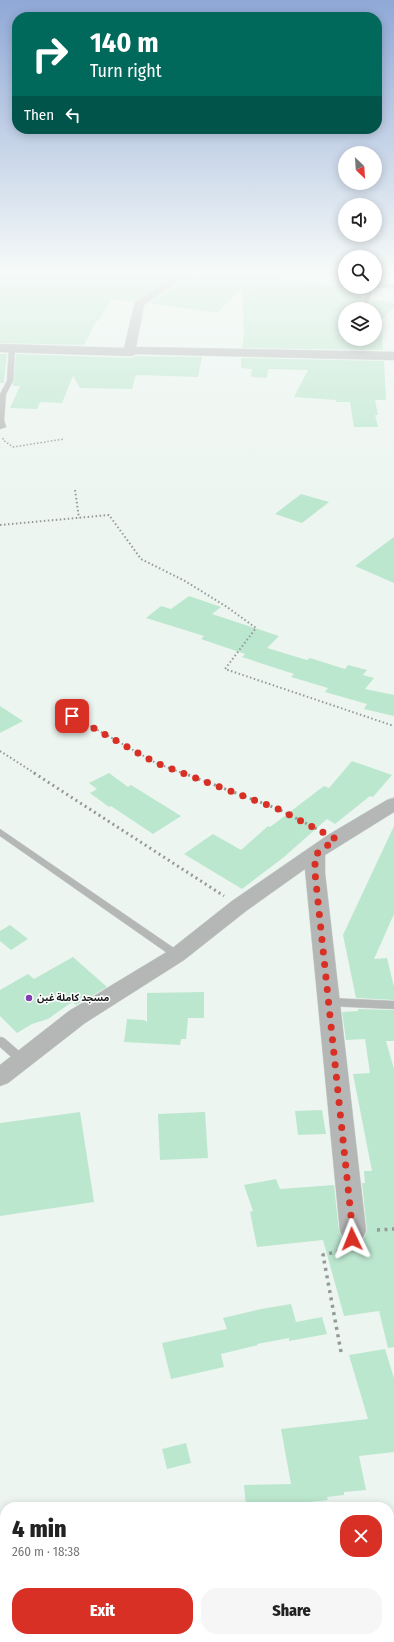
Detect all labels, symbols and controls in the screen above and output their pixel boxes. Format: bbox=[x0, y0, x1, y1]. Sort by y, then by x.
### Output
text: 140 m bbox=[90, 26, 159, 59]
icon: right bbox=[24, 28, 76, 80]
text: Turn right bbox=[90, 60, 162, 82]
icon: left bbox=[62, 104, 84, 126]
text: Then bbox=[24, 106, 54, 124]
north arrow bbox=[338, 146, 382, 190]
map controls bbox=[338, 146, 382, 346]
button: sound bbox=[338, 198, 382, 242]
button: search bbox=[338, 250, 382, 294]
button: layers bbox=[338, 302, 382, 346]
pin bbox=[55, 699, 89, 733]
icon: arrive bbox=[61, 705, 83, 727]
place label: مسجد كاملة غبن bbox=[37, 992, 110, 1004]
marker: مسجد كاملة غبن bbox=[24, 993, 34, 1003]
position arrow bbox=[331, 1218, 373, 1260]
text: 4 min bbox=[12, 1515, 66, 1543]
button: close bbox=[340, 1515, 382, 1557]
text: 260 m · 18:38 bbox=[12, 1544, 80, 1559]
button: Exit bbox=[12, 1588, 193, 1634]
button: Share bbox=[201, 1588, 382, 1634]

